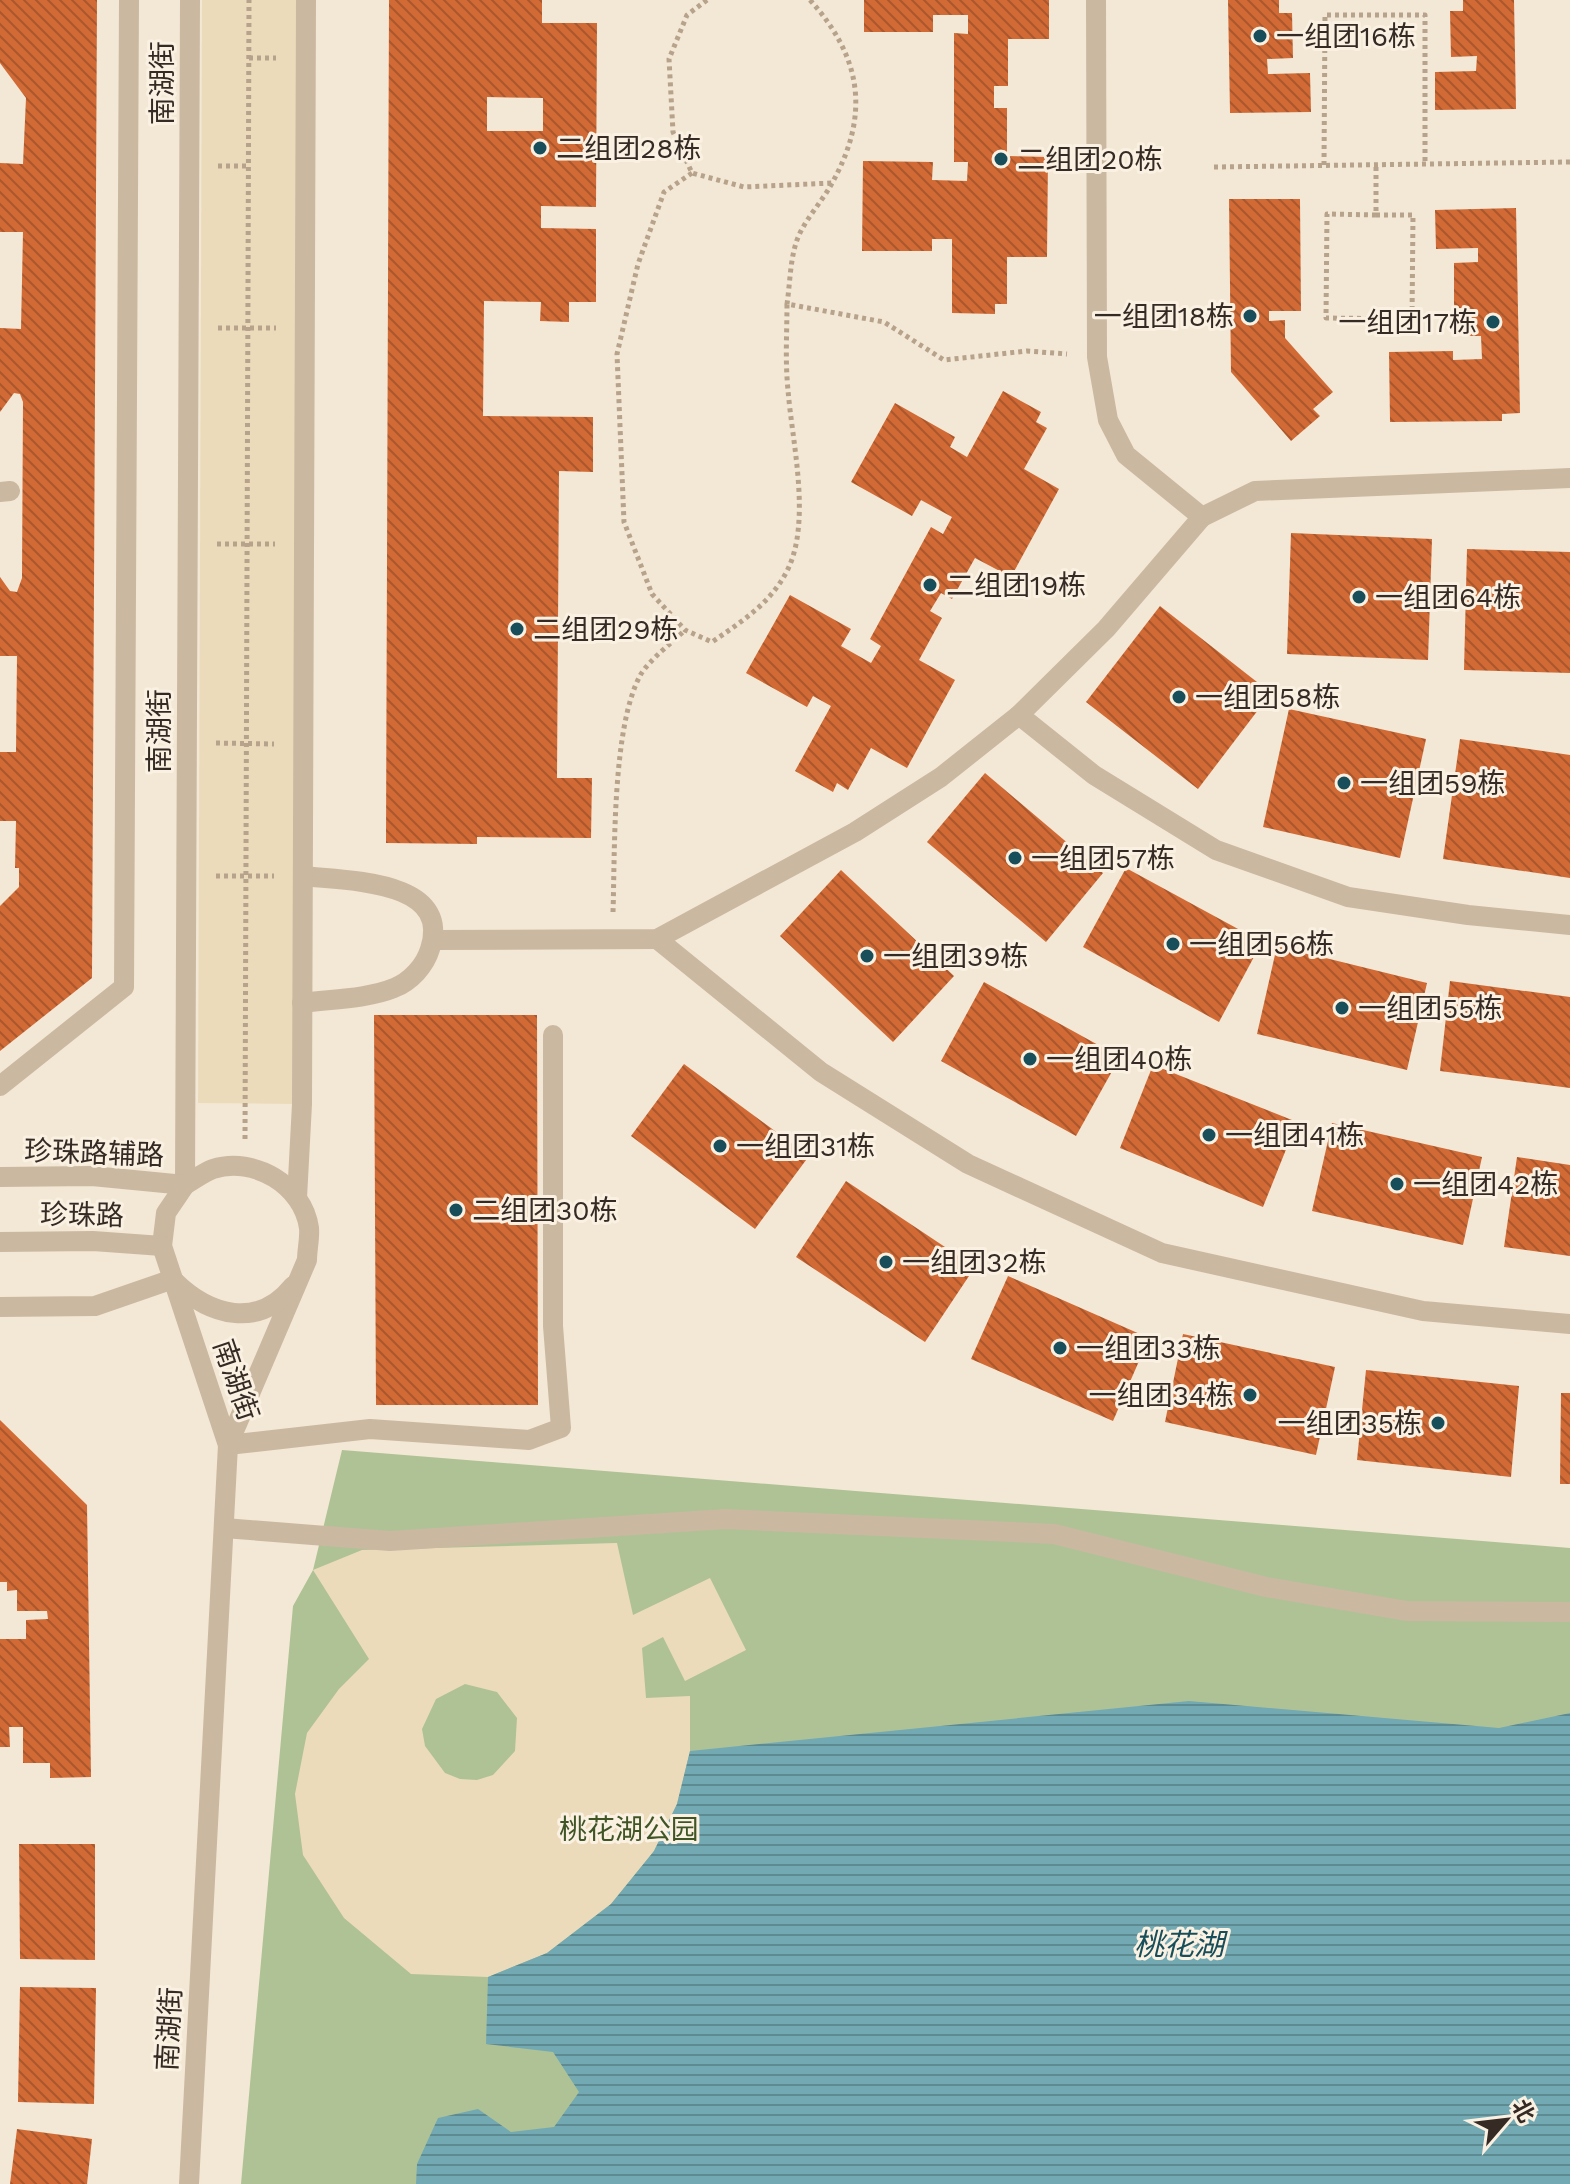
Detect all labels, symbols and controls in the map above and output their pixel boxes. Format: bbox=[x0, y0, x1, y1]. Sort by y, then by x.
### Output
place label: 一组团16栋 bbox=[1276, 20, 1416, 53]
marker: 一组团16栋 bbox=[1251, 27, 1269, 45]
street label: 南湖街 bbox=[146, 41, 179, 125]
place label: 二组团28栋 bbox=[556, 132, 702, 165]
marker: 二组团28栋 bbox=[531, 139, 549, 157]
place label: 二组团20栋 bbox=[1017, 143, 1163, 176]
marker: 二组团20栋 bbox=[992, 150, 1010, 168]
place label: 一组团18栋 bbox=[1094, 300, 1234, 333]
place label: 一组团17栋 bbox=[1338, 306, 1477, 339]
marker: 一组团18栋 bbox=[1241, 307, 1259, 325]
marker: 一组团17栋 bbox=[1484, 313, 1502, 331]
place label: 二组团19栋 bbox=[946, 569, 1086, 602]
marker: 二组团19栋 bbox=[921, 576, 939, 594]
place label: 一组团64栋 bbox=[1375, 581, 1521, 614]
marker: 一组团64栋 bbox=[1350, 588, 1368, 606]
place label: 二组团29栋 bbox=[533, 613, 679, 646]
marker: 二组团29栋 bbox=[508, 620, 526, 638]
place label: 一组团58栋 bbox=[1195, 681, 1341, 714]
marker: 一组团58栋 bbox=[1170, 688, 1188, 706]
street label: 南湖街 bbox=[143, 689, 176, 773]
place label: 一组团59栋 bbox=[1360, 767, 1506, 800]
marker: 一组团59栋 bbox=[1335, 774, 1353, 792]
place label: 一组团57栋 bbox=[1031, 842, 1175, 875]
marker: 一组团57栋 bbox=[1006, 849, 1024, 867]
place label: 一组团56栋 bbox=[1189, 928, 1334, 961]
marker: 一组团56栋 bbox=[1164, 935, 1182, 953]
place label: 一组团39栋 bbox=[883, 940, 1029, 973]
marker: 一组团39栋 bbox=[858, 947, 876, 965]
place label: 一组团55栋 bbox=[1358, 992, 1503, 1025]
marker: 一组团55栋 bbox=[1333, 999, 1351, 1017]
place label: 一组团40栋 bbox=[1046, 1043, 1193, 1076]
marker: 一组团40栋 bbox=[1021, 1050, 1039, 1068]
place label: 一组团41栋 bbox=[1225, 1119, 1365, 1152]
marker: 一组团41栋 bbox=[1200, 1126, 1218, 1144]
place label: 一组团31栋 bbox=[736, 1130, 875, 1163]
street label: 珍珠路辅路 bbox=[23, 1134, 165, 1172]
marker: 一组团31栋 bbox=[711, 1137, 729, 1155]
place label: 一组团42栋 bbox=[1413, 1168, 1558, 1201]
marker: 一组团42栋 bbox=[1388, 1175, 1406, 1193]
place label: 二组团30栋 bbox=[472, 1194, 618, 1227]
street label: 珍珠路 bbox=[40, 1198, 124, 1232]
marker: 二组团30栋 bbox=[447, 1201, 465, 1219]
place label: 一组团32栋 bbox=[902, 1246, 1047, 1279]
marker: 一组团32栋 bbox=[877, 1253, 895, 1271]
place label: 一组团33栋 bbox=[1076, 1332, 1221, 1365]
street label: 南湖街 bbox=[207, 1335, 265, 1425]
marker: 一组团33栋 bbox=[1051, 1339, 1069, 1357]
place label: 一组团34栋 bbox=[1089, 1379, 1234, 1412]
marker: 一组团34栋 bbox=[1241, 1386, 1259, 1404]
place label: 一组团35栋 bbox=[1277, 1407, 1422, 1440]
marker: 一组团35栋 bbox=[1429, 1414, 1447, 1432]
park label: 桃花湖公园 bbox=[559, 1813, 699, 1846]
water label: 桃花湖 bbox=[1134, 1927, 1228, 1962]
street label: 南湖街 bbox=[150, 1986, 188, 2072]
north arrow bbox=[1466, 2080, 1546, 2160]
text: 北 bbox=[1507, 2095, 1539, 2126]

